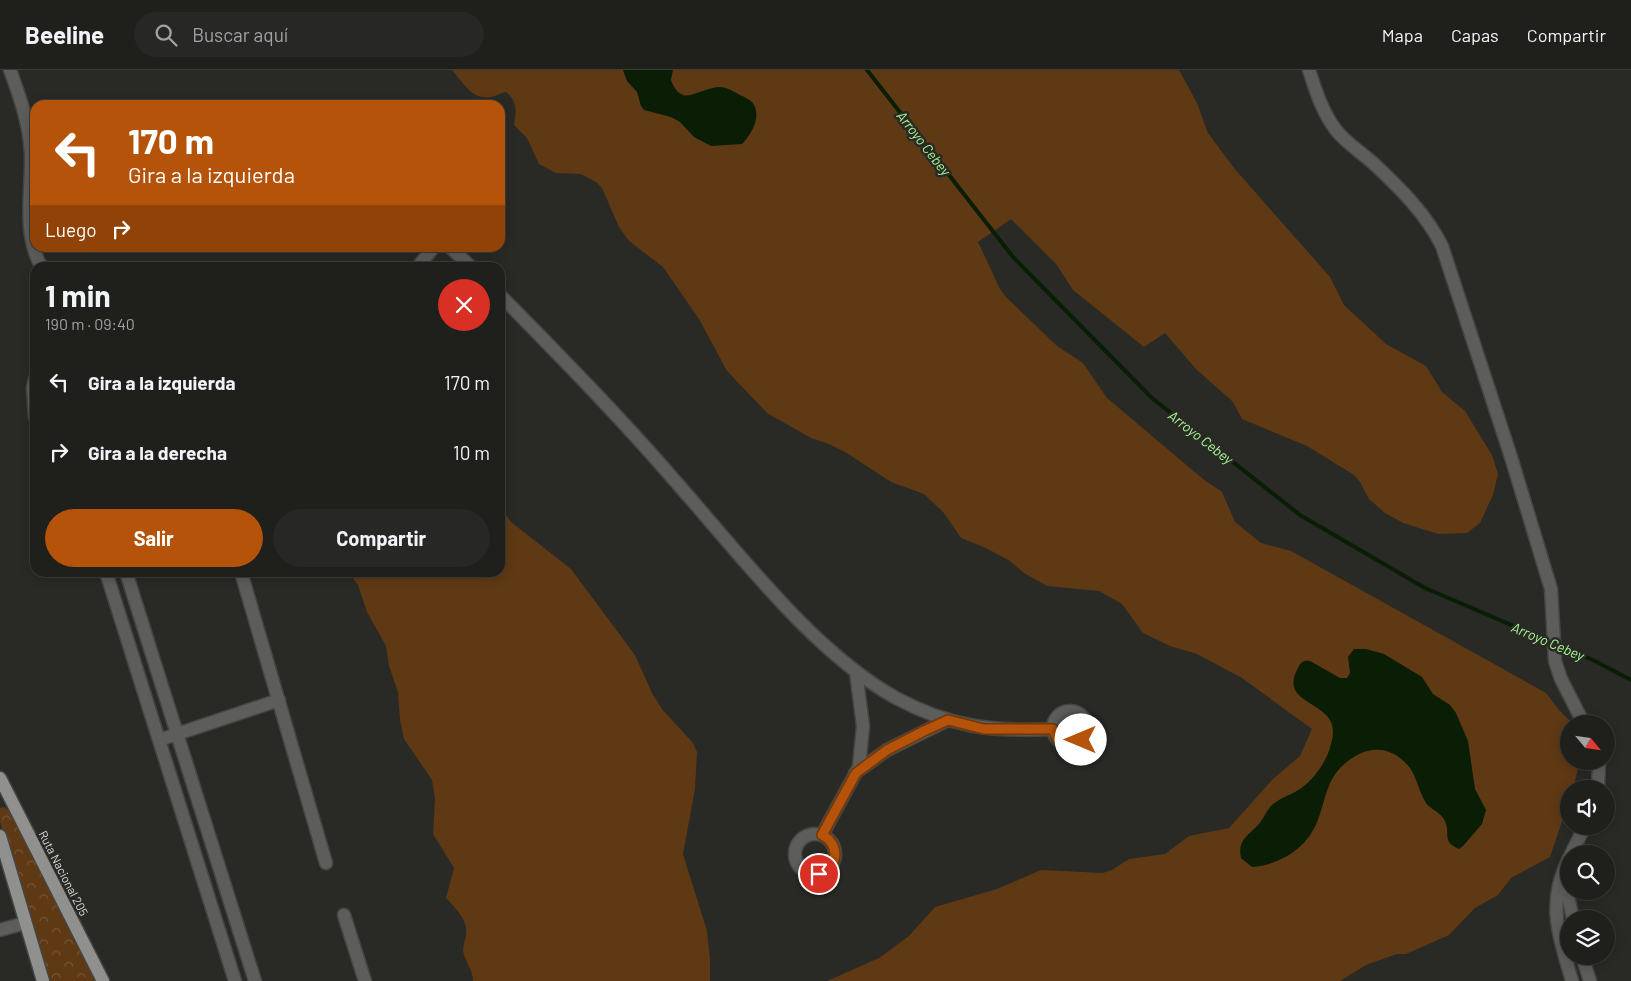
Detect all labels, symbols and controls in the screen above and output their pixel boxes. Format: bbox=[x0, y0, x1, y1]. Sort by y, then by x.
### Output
search box bbox=[134, 12, 484, 57]
text: Beeline bbox=[25, 20, 104, 49]
icon: search bbox=[152, 21, 180, 49]
text: Buscar aquí bbox=[192, 23, 288, 46]
text: Mapa bbox=[1382, 24, 1423, 46]
text: Capas bbox=[1451, 24, 1499, 46]
text: Compartir bbox=[1527, 24, 1606, 46]
water label: Arroyo Cebey bbox=[893, 107, 955, 179]
text: 170 m bbox=[128, 119, 214, 161]
icon: left bbox=[45, 120, 110, 185]
text: Gira a la izquierda bbox=[128, 161, 295, 187]
icon: right bbox=[107, 215, 135, 243]
text: Luego bbox=[45, 218, 97, 241]
text: 1 min bbox=[45, 277, 111, 313]
button: close bbox=[438, 279, 490, 331]
text: 190 m · 09:40 bbox=[45, 314, 135, 333]
icon: left bbox=[45, 368, 73, 396]
text: Gira a la izquierda bbox=[88, 371, 236, 394]
text: 170 m bbox=[444, 371, 490, 394]
water label: Arroyo Cebey bbox=[1165, 406, 1237, 468]
icon: right bbox=[45, 438, 73, 466]
text: Gira a la derecha bbox=[88, 441, 227, 464]
text: 10 m bbox=[453, 441, 490, 464]
button: Salir bbox=[45, 509, 263, 567]
button: Compartir bbox=[273, 509, 490, 567]
water label: Arroyo Cebey bbox=[1509, 618, 1588, 664]
position arrow bbox=[1054, 713, 1106, 765]
north arrow bbox=[1560, 715, 1615, 770]
map controls bbox=[1560, 715, 1615, 965]
button: sound bbox=[1560, 780, 1615, 835]
street label: Ruta Nacional 205 bbox=[36, 828, 92, 918]
button: search bbox=[1560, 845, 1615, 900]
pin bbox=[798, 853, 840, 895]
icon: arrive bbox=[805, 860, 833, 888]
button: layers bbox=[1560, 910, 1615, 965]

